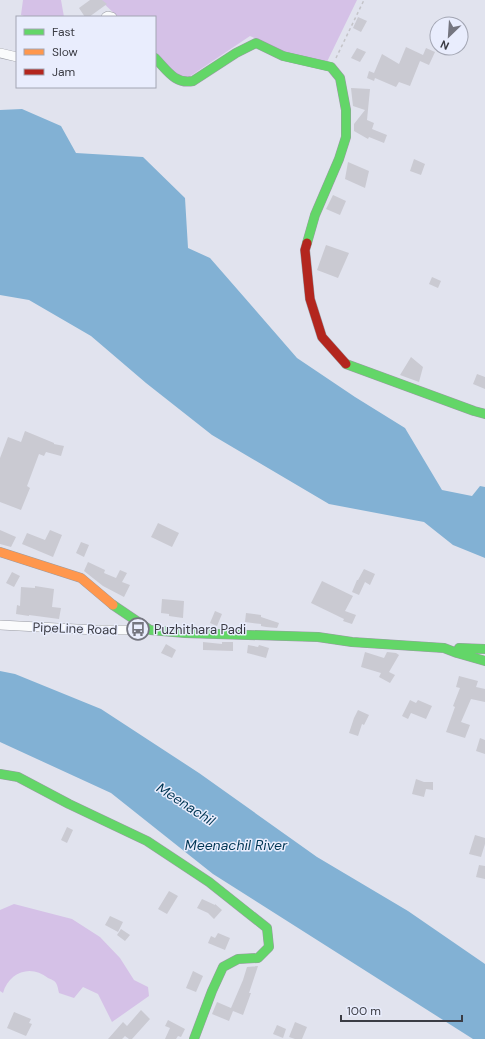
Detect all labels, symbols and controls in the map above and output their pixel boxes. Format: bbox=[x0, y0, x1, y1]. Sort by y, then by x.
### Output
legend bbox=[16, 16, 156, 88]
north arrow bbox=[429, 16, 469, 56]
text: Fast bbox=[52, 24, 75, 40]
text: N bbox=[438, 37, 451, 53]
text: Slow bbox=[52, 44, 78, 60]
text: Jam bbox=[52, 64, 75, 80]
bus stop icon: Puzhithara Padi bbox=[125, 616, 151, 642]
street label: PipeLine Road bbox=[32, 619, 118, 638]
place label: Puzhithara Padi bbox=[154, 621, 246, 638]
water label: Meenachil bbox=[153, 778, 219, 830]
water label: Meenachil River bbox=[185, 836, 288, 854]
scale bar bbox=[341, 997, 462, 1023]
text: 100 m bbox=[347, 1003, 381, 1019]

